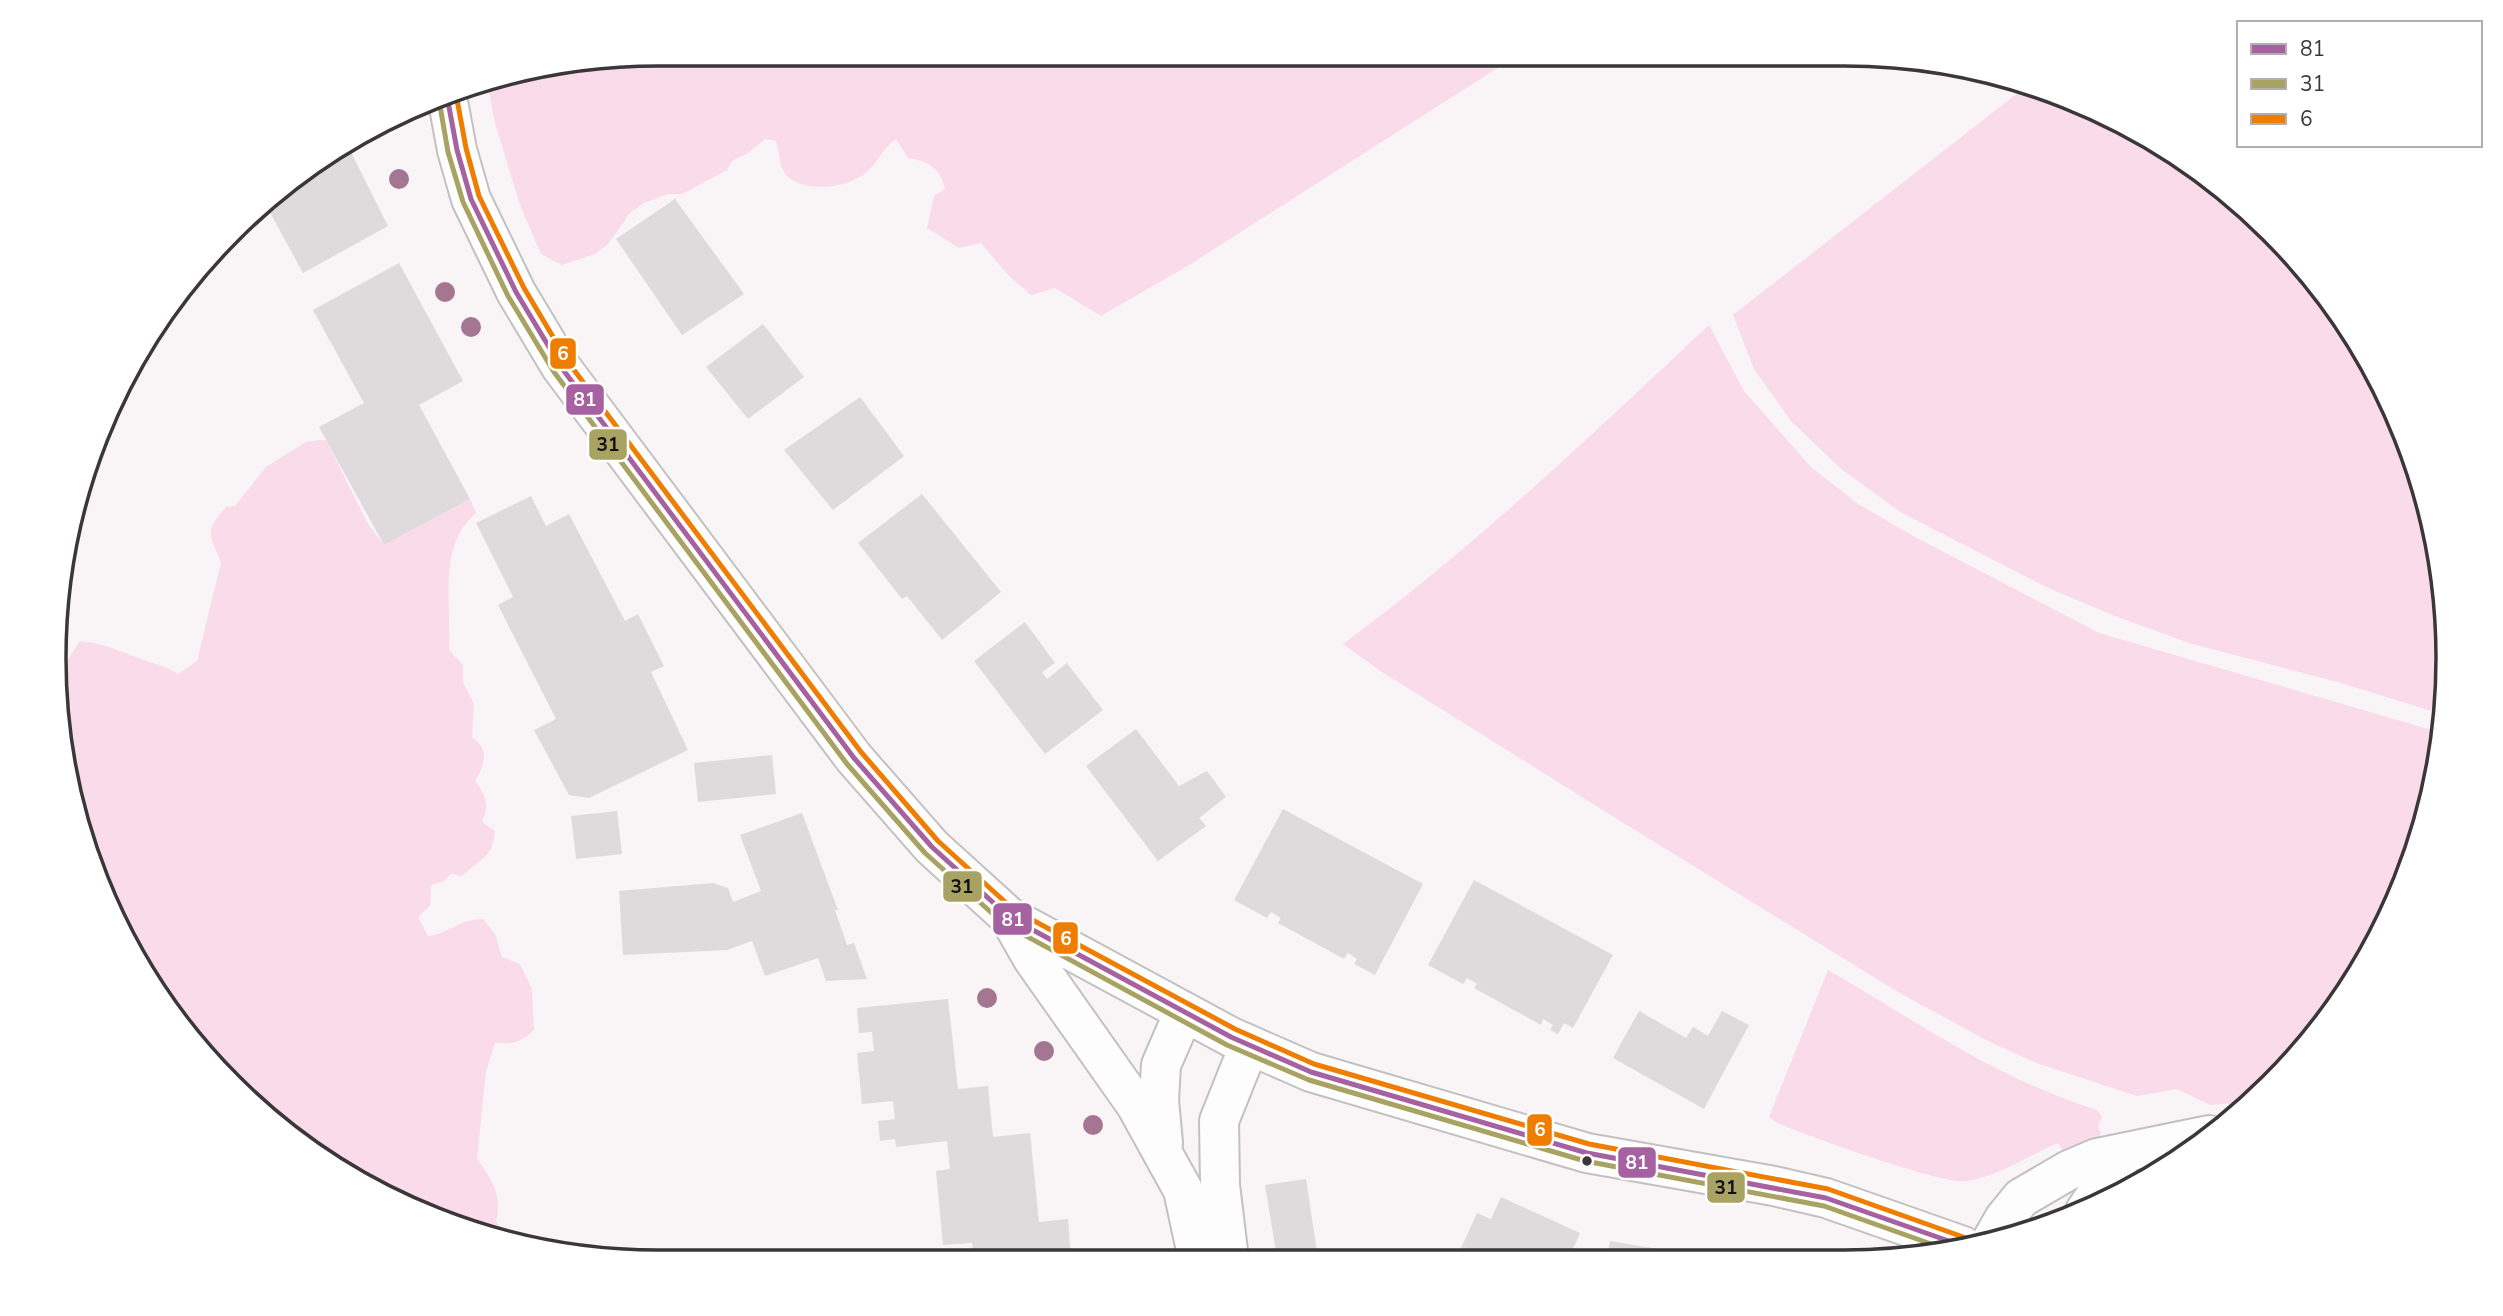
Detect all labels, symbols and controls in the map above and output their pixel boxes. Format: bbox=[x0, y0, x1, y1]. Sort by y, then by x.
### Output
legend bbox=[2237, 21, 2482, 147]
text: 81 bbox=[2300, 35, 2325, 63]
text: 31 bbox=[2300, 70, 2325, 98]
text: 6 bbox=[2300, 105, 2313, 133]
line badge: 6 bbox=[549, 337, 577, 370]
text: 6 bbox=[557, 341, 569, 367]
line badge: 81 bbox=[565, 383, 605, 416]
text: 81 bbox=[574, 387, 596, 413]
line badge: 31 bbox=[588, 428, 628, 461]
text: 31 bbox=[597, 432, 619, 458]
line badge: 31 bbox=[942, 870, 983, 903]
text: 31 bbox=[951, 874, 973, 900]
line badge: 81 bbox=[992, 902, 1033, 936]
text: 81 bbox=[1002, 907, 1024, 933]
line badge: 6 bbox=[1052, 921, 1079, 955]
text: 6 bbox=[1060, 926, 1072, 952]
line badge: 6 bbox=[1526, 1113, 1553, 1147]
text: 6 bbox=[1534, 1117, 1546, 1143]
line badge: 81 bbox=[1617, 1146, 1657, 1179]
text: 81 bbox=[1626, 1150, 1648, 1176]
unlabelled marker bbox=[1580, 1154, 1594, 1168]
line badge: 31 bbox=[1706, 1171, 1746, 1204]
text: 31 bbox=[1715, 1175, 1737, 1201]

